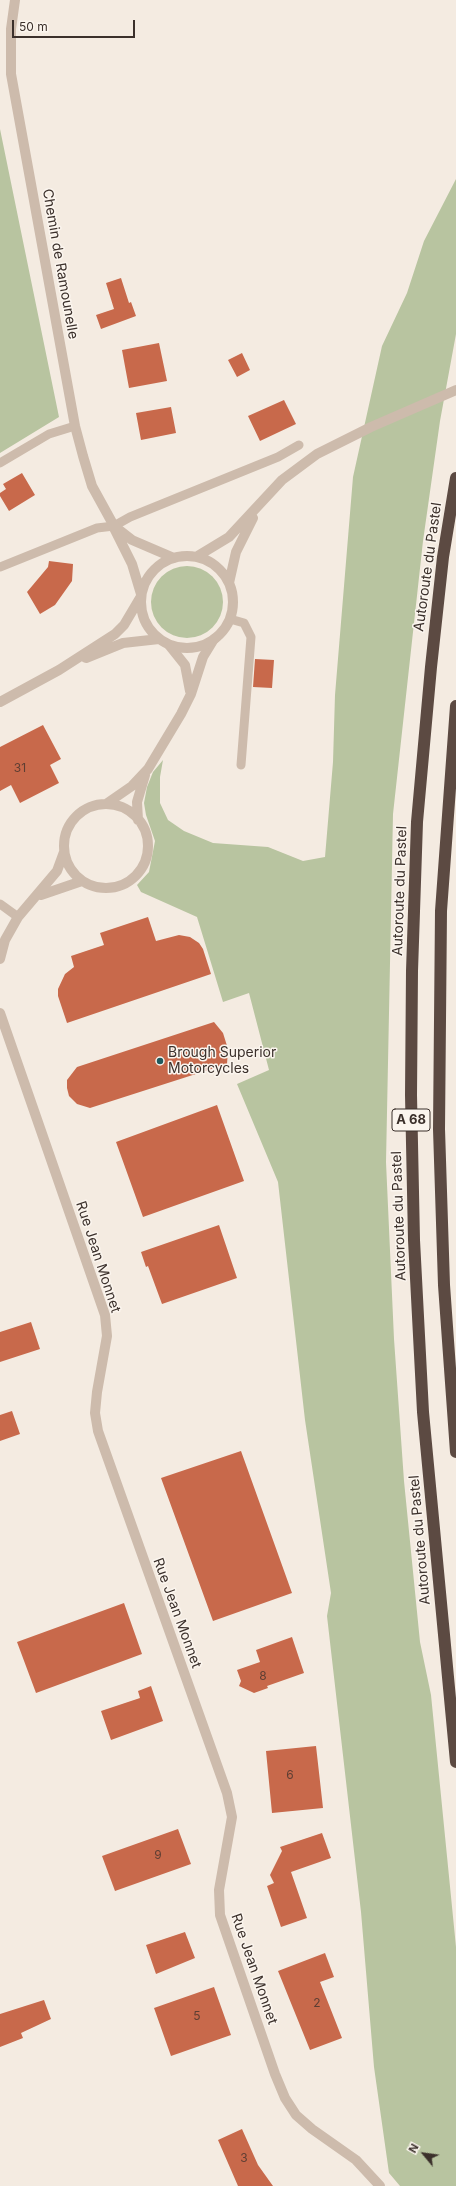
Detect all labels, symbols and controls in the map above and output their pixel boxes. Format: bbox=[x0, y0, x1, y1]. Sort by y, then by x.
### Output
scale bar bbox=[14, 12, 137, 38]
text: 50 m bbox=[19, 19, 48, 34]
street label: Chemin de Ramounelle bbox=[39, 188, 81, 340]
street label: Autoroute du Pastel bbox=[411, 501, 445, 633]
house number: 31 bbox=[14, 761, 26, 775]
street label: Autoroute du Pastel bbox=[389, 826, 411, 956]
place label: Brough Superior Motorcycles bbox=[168, 1045, 276, 1078]
marker: Brough Superior Motorcycles bbox=[155, 1056, 165, 1066]
road number: A 68 bbox=[392, 1109, 430, 1131]
street label: Autoroute du Pastel bbox=[388, 1151, 410, 1281]
street label: Rue Jean Monnet bbox=[72, 1199, 124, 1315]
street label: Autoroute du Pastel bbox=[406, 1475, 434, 1605]
street label: Rue Jean Monnet bbox=[149, 1556, 205, 1670]
house number: 8 bbox=[259, 1669, 267, 1683]
house number: 6 bbox=[286, 1768, 294, 1782]
house number: 9 bbox=[154, 1848, 162, 1862]
street label: Rue Jean Monnet bbox=[227, 1911, 281, 2027]
house number: 2 bbox=[313, 1996, 321, 2010]
house number: 5 bbox=[193, 2009, 201, 2023]
north arrow bbox=[404, 2134, 444, 2174]
text: N bbox=[405, 2141, 422, 2155]
house number: 3 bbox=[240, 2151, 248, 2165]

